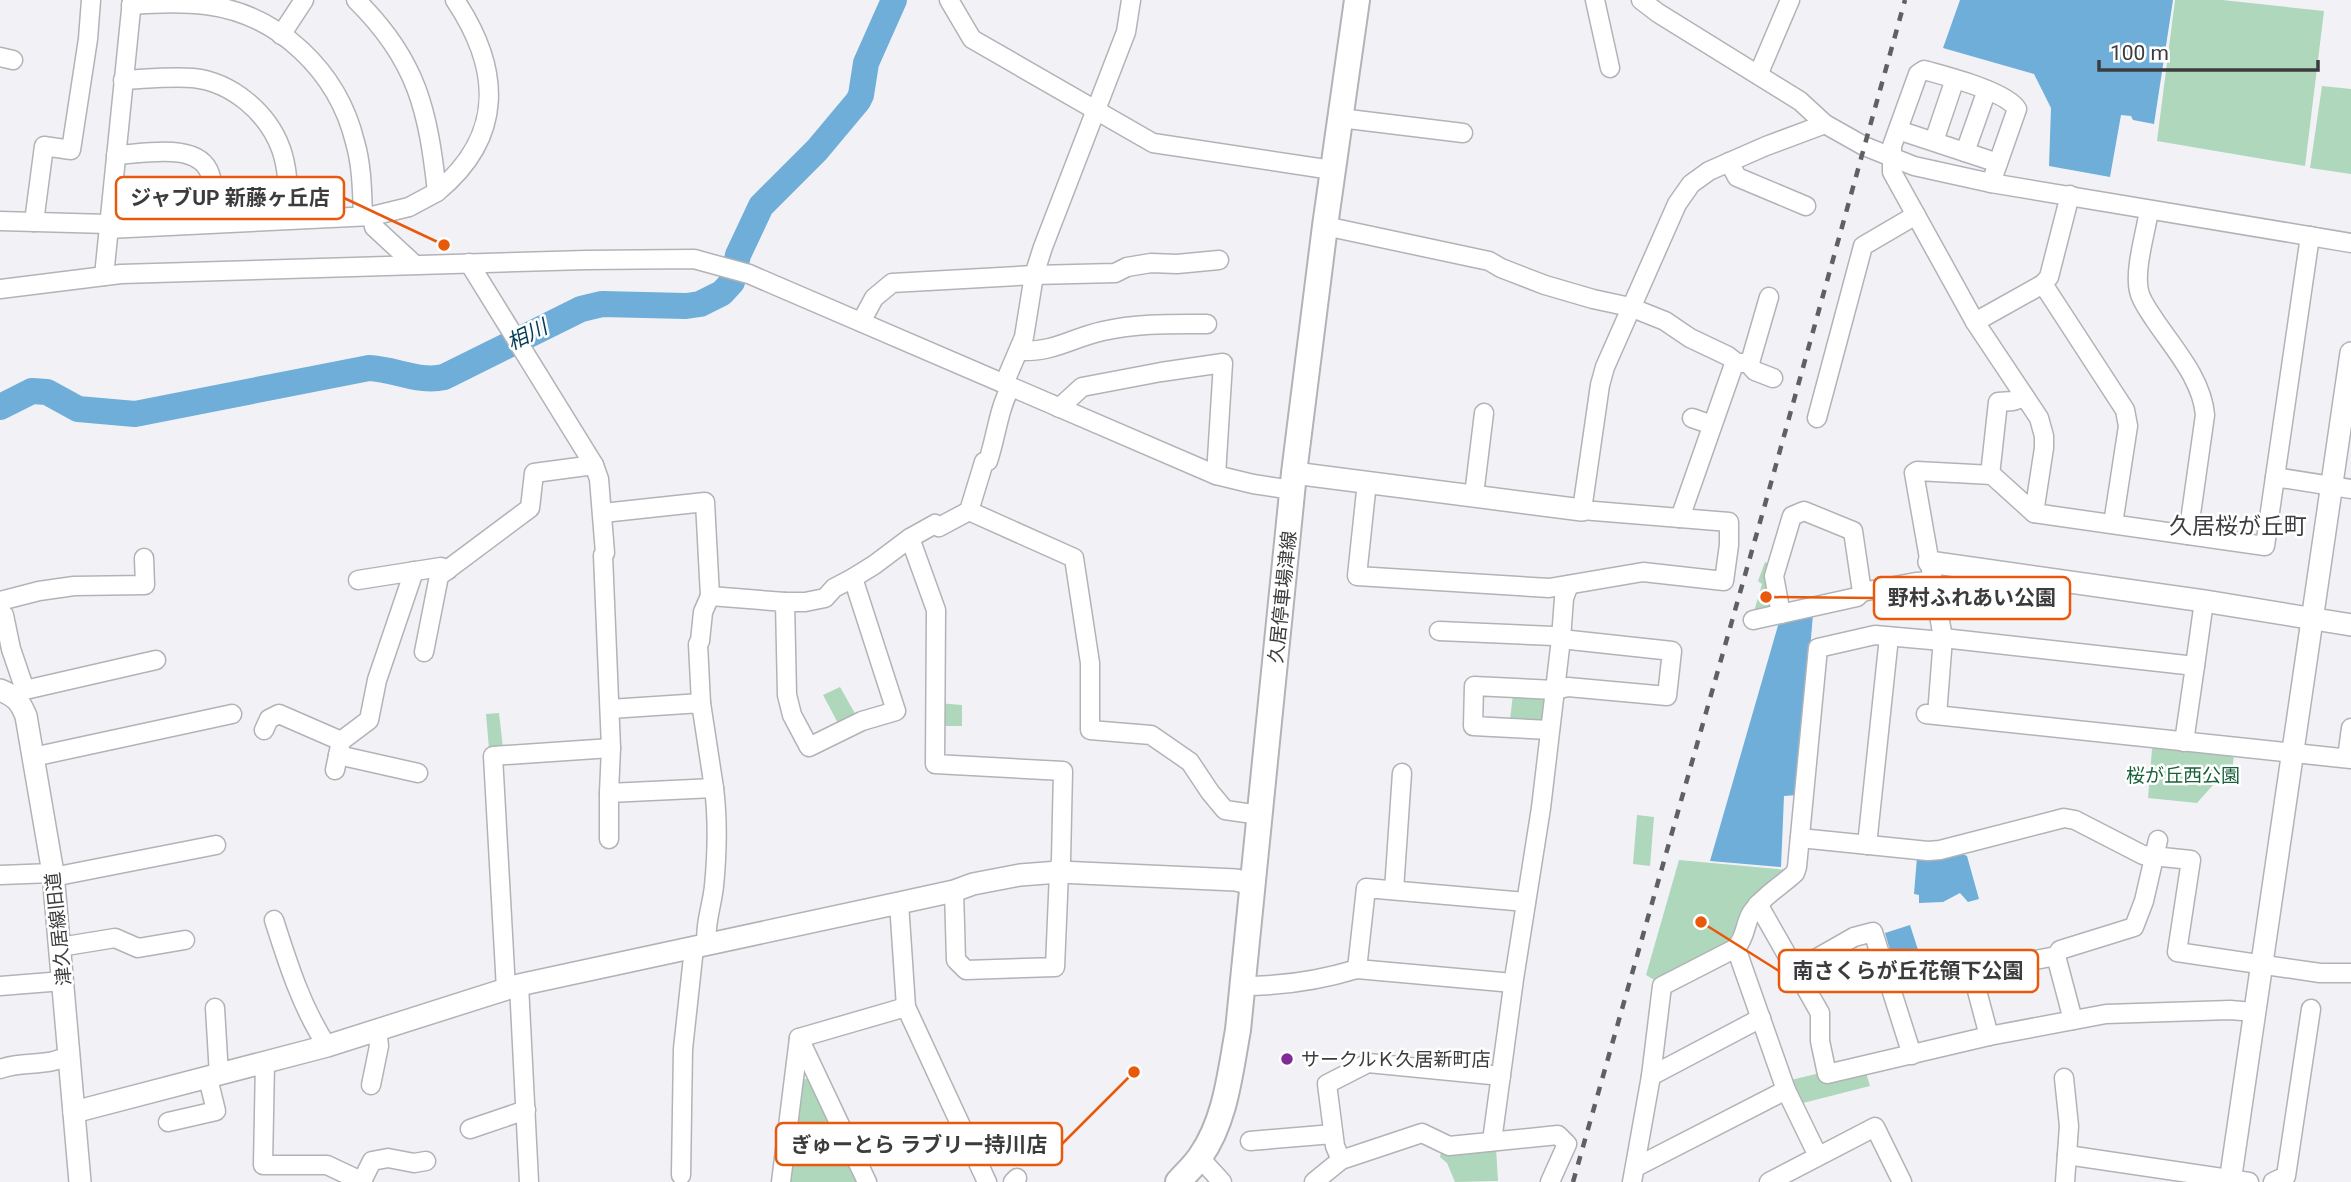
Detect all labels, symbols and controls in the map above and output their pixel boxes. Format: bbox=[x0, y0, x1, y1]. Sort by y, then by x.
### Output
scale bar bbox=[2099, 28, 2318, 72]
text: 100 m bbox=[2110, 41, 2169, 65]
callout: ジャブUP 新藤ヶ丘店 bbox=[116, 177, 344, 219]
text: ジャブUP 新藤ヶ丘店 bbox=[130, 186, 330, 210]
water label: 相川 bbox=[503, 314, 553, 355]
district label: 久居桜が丘町 bbox=[2169, 513, 2307, 540]
street label: 久居停車場津線 bbox=[1264, 530, 1301, 664]
callout: 野村ふれあい公園 bbox=[1874, 577, 2070, 619]
text: 野村ふれあい公園 bbox=[1888, 586, 2056, 610]
park label: 桜が丘西公園 bbox=[2126, 764, 2240, 787]
street label: 津久居線旧道 bbox=[41, 871, 76, 987]
callout: 南さくらが丘花領下公園 bbox=[1779, 950, 2038, 992]
text: 南さくらが丘花領下公園 bbox=[1793, 959, 2024, 983]
place label: サークルＫ久居新町店 bbox=[1301, 1048, 1490, 1071]
marker: サークルＫ久居新町店 bbox=[1279, 1051, 1295, 1067]
callout: ぎゅーとら ラブリー持川店 bbox=[776, 1123, 1062, 1165]
text: ぎゅーとら ラブリー持川店 bbox=[791, 1133, 1047, 1157]

